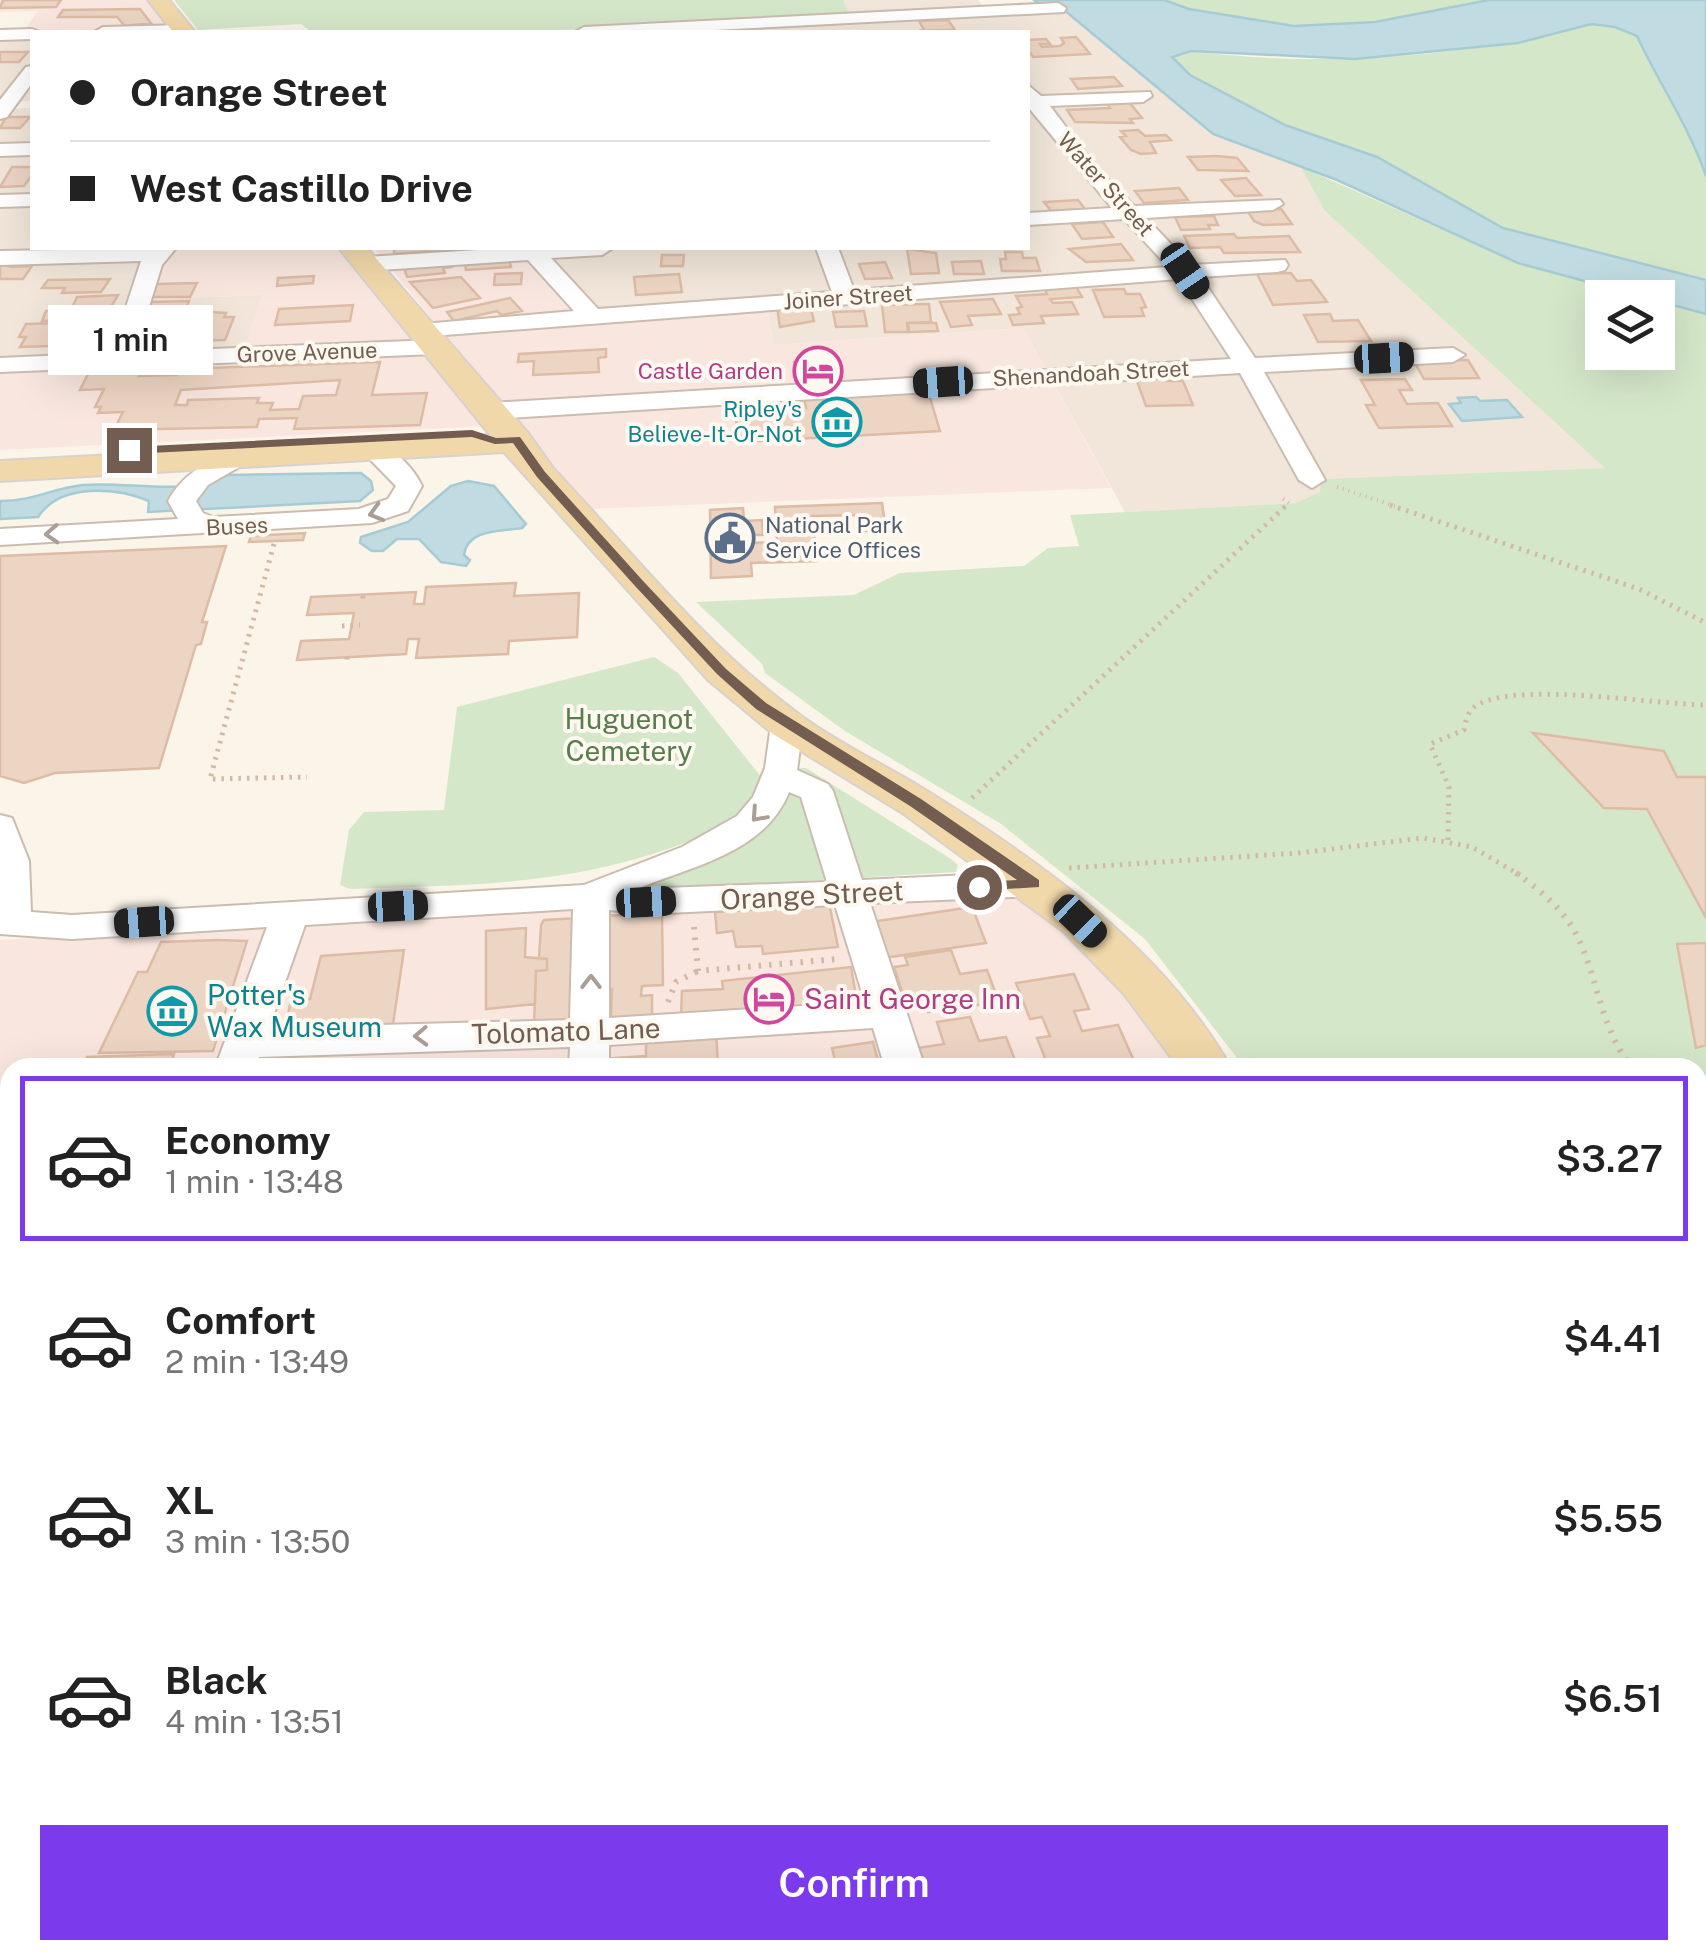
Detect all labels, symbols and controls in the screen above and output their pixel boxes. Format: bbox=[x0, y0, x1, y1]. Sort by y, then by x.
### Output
text: Orange Street bbox=[130, 70, 388, 115]
street label: Water Street bbox=[1053, 127, 1159, 241]
text: West Castillo Drive bbox=[130, 166, 473, 211]
car bbox=[1156, 238, 1214, 304]
street label: Joiner Street bbox=[782, 279, 914, 315]
map controls bbox=[1585, 280, 1675, 370]
button: layers bbox=[1585, 280, 1675, 370]
callout: 1 min bbox=[46, 305, 212, 375]
text: 1 min bbox=[92, 321, 169, 358]
street label: Grove Avenue bbox=[236, 337, 378, 367]
car bbox=[1353, 341, 1415, 375]
hotel icon: Castle Garden bbox=[792, 345, 844, 397]
street label: Shenandoah Street bbox=[992, 355, 1190, 391]
place label: Castle Garden bbox=[638, 358, 783, 384]
car bbox=[912, 365, 974, 399]
place label: Ripley's Believe-It-Or-Not bbox=[627, 396, 802, 447]
museum icon: Ripley's Believe-It-Or-Not bbox=[811, 396, 863, 448]
route end bbox=[107, 428, 152, 473]
one-way arrow bbox=[367, 501, 385, 522]
street label: Buses bbox=[205, 511, 269, 541]
public building icon: National Park Service Offices bbox=[704, 512, 756, 564]
place label: National Park Service Offices bbox=[765, 512, 921, 563]
one-way arrow bbox=[44, 524, 60, 545]
park label: Huguenot Cemetery bbox=[564, 702, 694, 767]
one-way arrow bbox=[751, 803, 769, 822]
route start bbox=[957, 865, 1002, 910]
street label: Orange Street bbox=[719, 873, 905, 916]
car bbox=[615, 885, 677, 919]
car bbox=[367, 889, 429, 923]
car bbox=[1048, 889, 1112, 953]
car bbox=[113, 905, 175, 939]
hotel icon: Saint George Inn bbox=[743, 973, 795, 1025]
one-way arrow bbox=[580, 974, 602, 990]
place label: Potter's Wax Museum bbox=[207, 978, 382, 1043]
place label: Saint George Inn bbox=[804, 982, 1021, 1015]
museum icon: Potter's Wax Museum bbox=[146, 985, 198, 1037]
street label: Tolomato Lane bbox=[471, 1011, 661, 1050]
one-way arrow bbox=[412, 1025, 428, 1046]
icon: car bbox=[45, 1114, 135, 1204]
text: Economy bbox=[165, 1118, 331, 1163]
text: $3.27 bbox=[1556, 1136, 1663, 1181]
text: 1 min · 13:48 bbox=[165, 1163, 344, 1200]
icon: car bbox=[45, 1294, 135, 1384]
text: Comfort bbox=[165, 1298, 316, 1343]
text: $4.41 bbox=[1563, 1316, 1663, 1361]
text: 2 min · 13:49 bbox=[165, 1343, 349, 1380]
icon: car bbox=[45, 1474, 135, 1564]
text: XL bbox=[165, 1478, 214, 1523]
text: $5.55 bbox=[1553, 1496, 1663, 1541]
text: 3 min · 13:50 bbox=[165, 1523, 350, 1560]
icon: car bbox=[45, 1654, 135, 1744]
text: Black bbox=[165, 1658, 268, 1703]
text: $6.51 bbox=[1563, 1676, 1663, 1721]
text: 4 min · 13:51 bbox=[165, 1703, 344, 1740]
button: Confirm bbox=[40, 1825, 1668, 1940]

